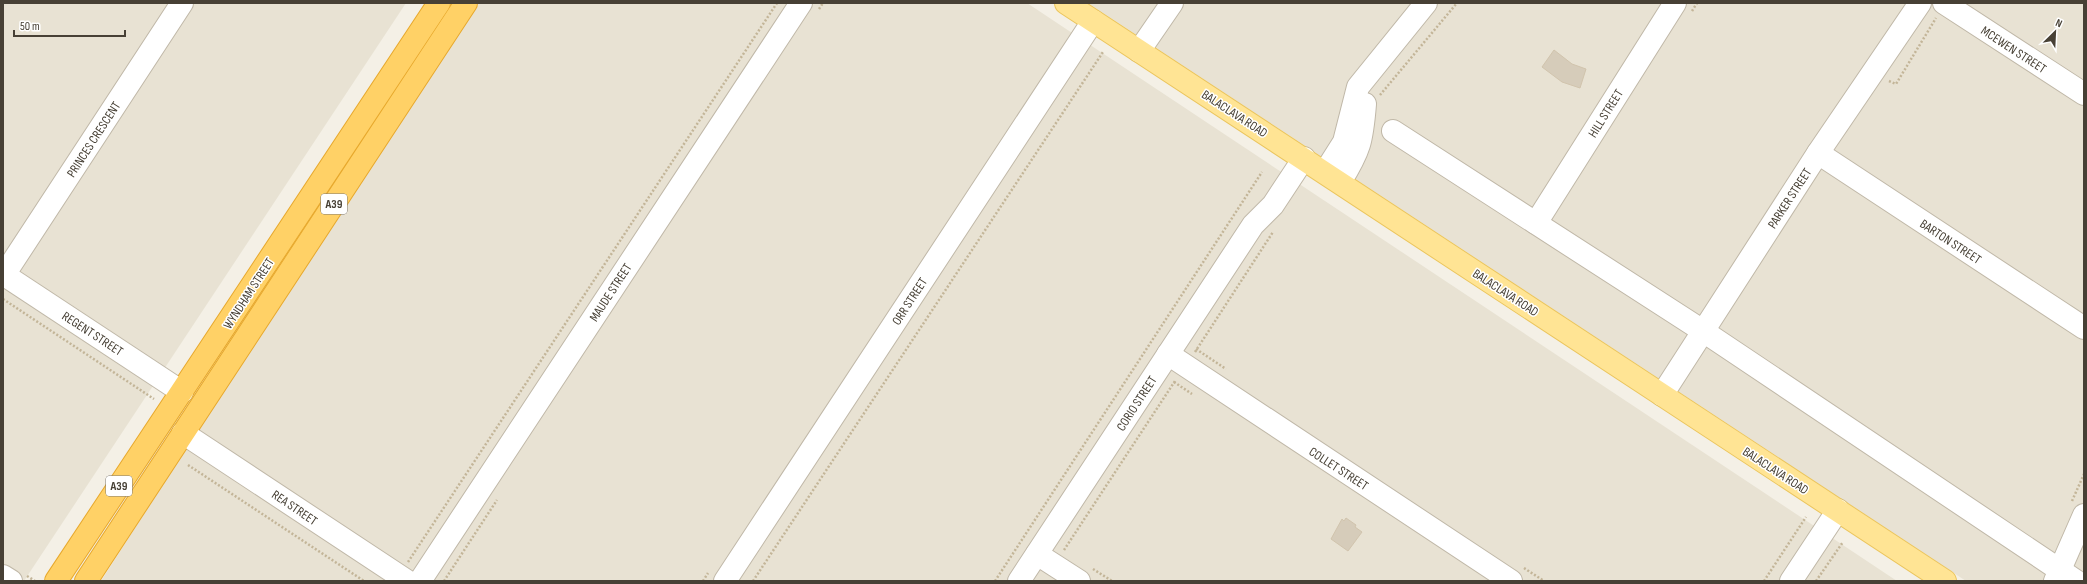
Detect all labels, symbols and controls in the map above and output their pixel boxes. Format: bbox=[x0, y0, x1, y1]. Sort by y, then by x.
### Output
scale bar bbox=[14, 12, 125, 38]
north arrow bbox=[2035, 12, 2075, 52]
text: N bbox=[2054, 16, 2064, 31]
text: 50 m bbox=[20, 19, 40, 34]
street label: MCEWEN STREET bbox=[1978, 23, 2049, 77]
street label: BALACLAVA ROAD bbox=[1198, 87, 1270, 141]
street label: HILL STREET bbox=[1585, 87, 1627, 141]
street label: PRINCES CRESCENT bbox=[63, 99, 124, 180]
street label: PARKER STREET bbox=[1764, 165, 1815, 232]
road number: A39 bbox=[321, 194, 347, 214]
street label: BARTON STREET bbox=[1917, 216, 1984, 268]
street label: WYNDHAM STREET bbox=[220, 255, 278, 332]
street label: MAUDE STREET bbox=[586, 260, 636, 325]
street label: BALACLAVA ROAD bbox=[1469, 266, 1541, 320]
street label: ORR STREET bbox=[889, 275, 931, 328]
street label: REGENT STREET bbox=[59, 308, 126, 360]
street label: CORIO STREET bbox=[1113, 373, 1161, 434]
street label: COLLET STREET bbox=[1306, 444, 1371, 494]
street label: BALACLAVA ROAD bbox=[1739, 444, 1811, 498]
road number: A39 bbox=[106, 476, 132, 496]
street label: REA STREET bbox=[269, 487, 320, 529]

